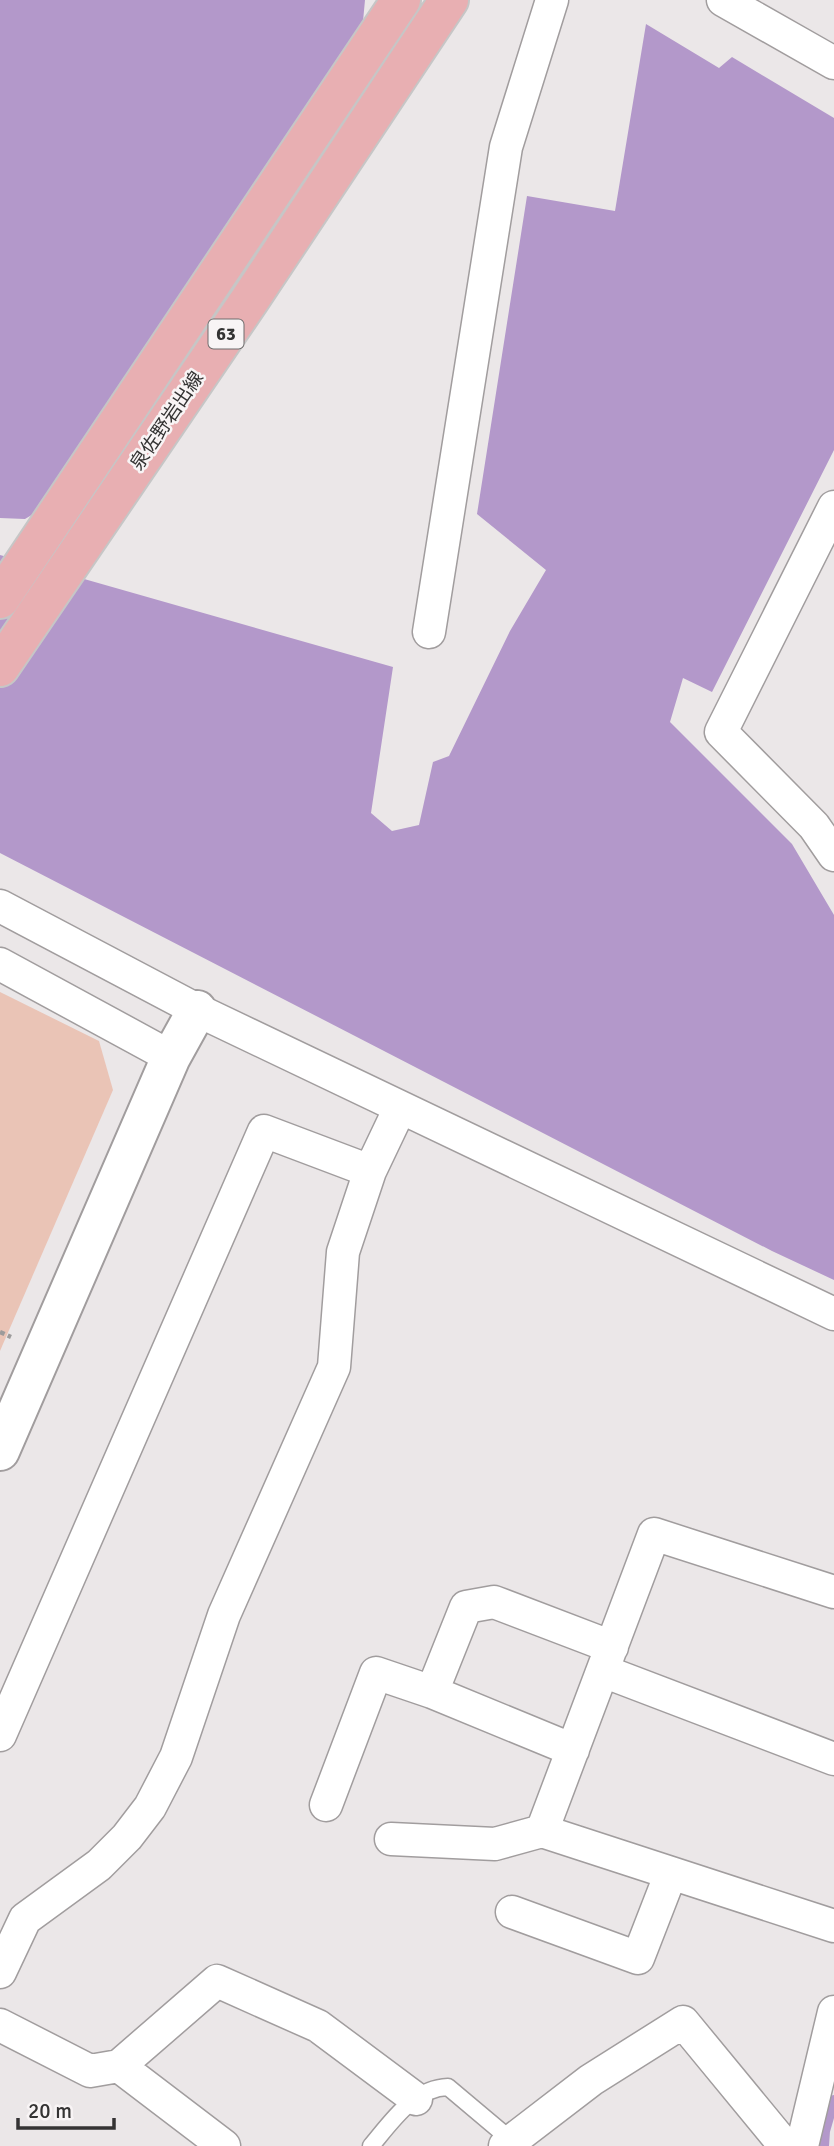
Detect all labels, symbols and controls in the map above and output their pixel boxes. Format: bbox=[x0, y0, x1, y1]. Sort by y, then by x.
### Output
road number: 63 bbox=[208, 320, 244, 348]
street label: 泉佐野岩出線 bbox=[125, 367, 209, 475]
scale bar bbox=[18, 2086, 114, 2130]
text: 20 m bbox=[28, 2098, 72, 2124]

